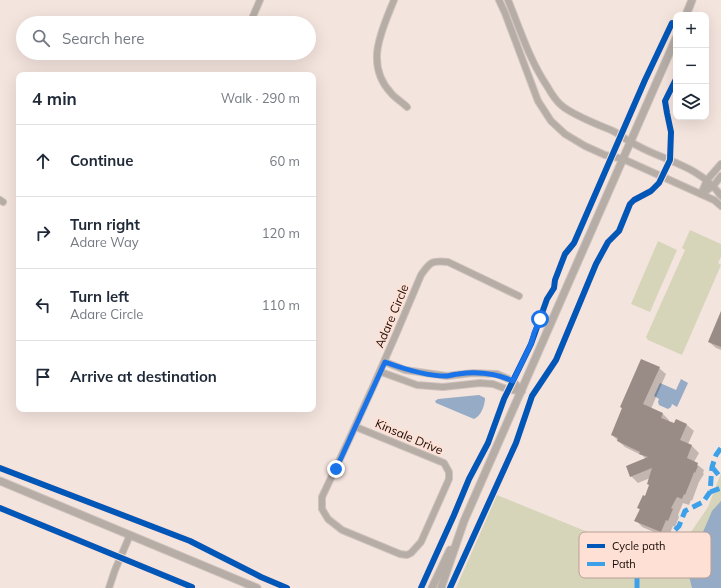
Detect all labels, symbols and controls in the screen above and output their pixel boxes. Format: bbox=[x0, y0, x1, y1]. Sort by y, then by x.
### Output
map controls bbox=[673, 12, 709, 120]
button: + bbox=[673, 12, 709, 48]
search box bbox=[16, 16, 316, 60]
icon: search bbox=[30, 27, 52, 49]
text: Search here bbox=[62, 29, 144, 48]
button: − bbox=[673, 48, 709, 84]
button: layers bbox=[673, 84, 709, 120]
text: 4 min bbox=[32, 88, 77, 109]
text: Walk · 290 m bbox=[221, 90, 300, 106]
icon: ahead bbox=[32, 150, 54, 172]
text: Continue bbox=[70, 151, 133, 170]
text: 60 m bbox=[270, 153, 300, 169]
text: Turn right bbox=[70, 215, 140, 234]
icon: right bbox=[32, 222, 54, 244]
text: 120 m bbox=[262, 225, 300, 241]
text: Adare Way bbox=[70, 234, 139, 250]
street label: Adare Circle bbox=[371, 282, 412, 350]
text: Turn left bbox=[70, 287, 129, 306]
icon: left bbox=[32, 294, 54, 316]
text: 110 m bbox=[262, 297, 300, 313]
text: Adare Circle bbox=[70, 306, 143, 322]
route start bbox=[531, 310, 549, 328]
icon: arrive bbox=[32, 366, 54, 388]
text: Arrive at destination bbox=[70, 367, 217, 386]
street label: Kinsale Drive bbox=[373, 416, 445, 458]
route end bbox=[327, 460, 345, 478]
legend bbox=[579, 532, 711, 578]
text: Cycle path bbox=[612, 539, 665, 553]
text: Path bbox=[612, 557, 636, 571]

